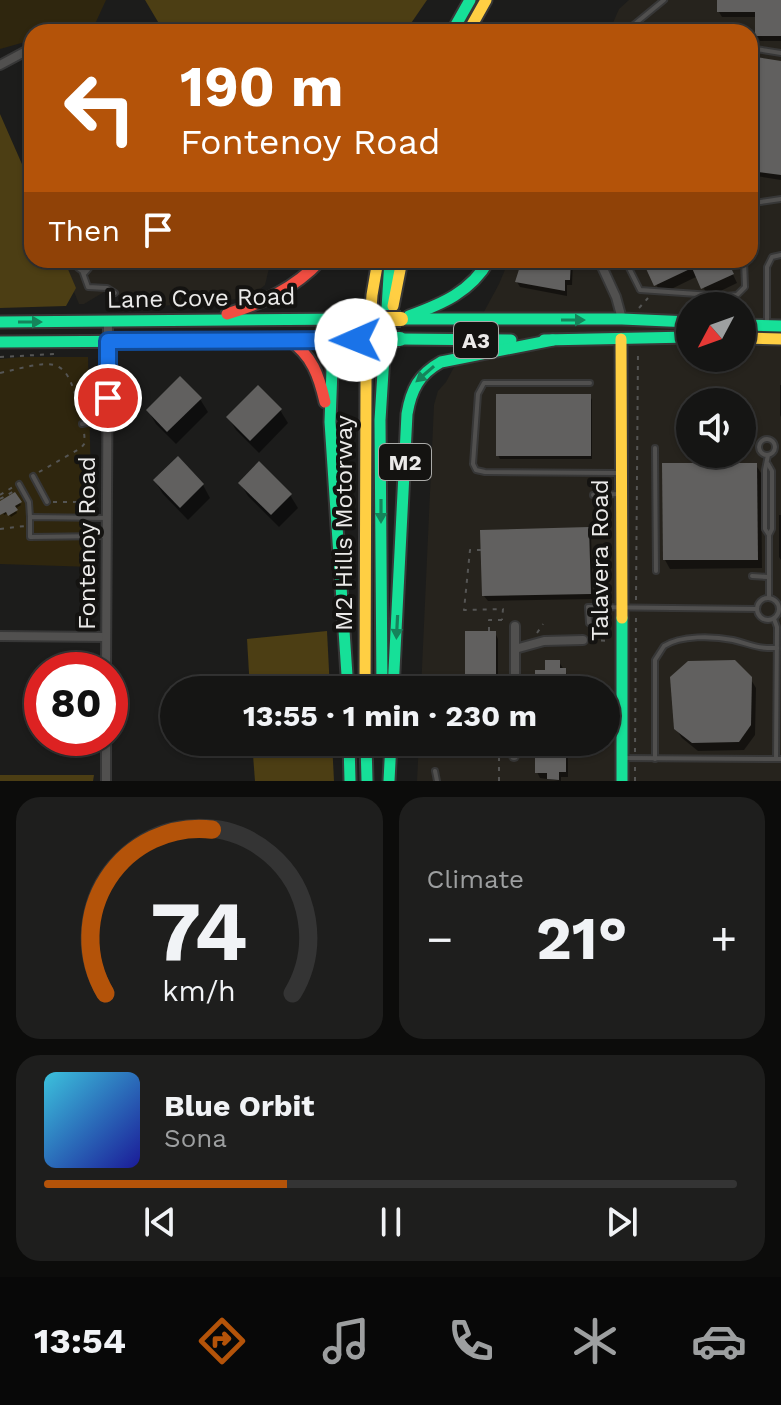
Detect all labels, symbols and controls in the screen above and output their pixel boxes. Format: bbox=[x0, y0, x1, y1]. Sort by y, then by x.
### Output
text: 190 m bbox=[180, 54, 343, 120]
icon: left bbox=[48, 56, 152, 160]
text: Fontenoy Road bbox=[180, 121, 441, 163]
icon: arrive bbox=[136, 208, 180, 252]
text: Then bbox=[48, 213, 120, 248]
street label: Lane Cove Road bbox=[106, 282, 296, 314]
north arrow bbox=[676, 292, 756, 372]
map controls bbox=[676, 292, 756, 468]
position arrow bbox=[314, 298, 398, 382]
one-way arrow bbox=[561, 314, 586, 326]
one-way arrow bbox=[18, 316, 43, 328]
road number: A3 bbox=[454, 322, 498, 358]
pin bbox=[74, 364, 142, 432]
one-way arrow bbox=[416, 364, 435, 382]
icon: arrive bbox=[86, 376, 130, 420]
button: sound bbox=[676, 388, 756, 468]
street label: M2 Hills Motorway bbox=[330, 414, 358, 631]
road number: M2 bbox=[379, 444, 431, 480]
street label: Fontenoy Road bbox=[73, 456, 101, 630]
street label: Talavera Road bbox=[586, 479, 614, 641]
one-way arrow bbox=[375, 499, 387, 524]
one-way arrow bbox=[390, 615, 403, 640]
speed limit sign: 80 bbox=[24, 652, 128, 756]
text: 13:55 · 1 min · 230 m bbox=[243, 698, 537, 733]
text: Climate bbox=[427, 864, 524, 894]
text: 74 bbox=[151, 883, 248, 980]
text: 21° bbox=[536, 903, 627, 974]
text: − bbox=[427, 913, 453, 965]
text: + bbox=[710, 913, 737, 965]
text: km/h bbox=[162, 974, 236, 1008]
text: Blue Orbit bbox=[164, 1088, 314, 1123]
text: Sona bbox=[164, 1123, 227, 1153]
icon: previous bbox=[138, 1200, 182, 1244]
icon: pause bbox=[369, 1200, 413, 1244]
icon: next bbox=[600, 1200, 644, 1244]
icon: directions bbox=[194, 1313, 250, 1369]
icon: music bbox=[318, 1313, 374, 1369]
icon: phone bbox=[443, 1313, 499, 1369]
icon: climate bbox=[567, 1313, 623, 1369]
icon: car bbox=[691, 1313, 747, 1369]
text: 13:54 bbox=[34, 1320, 126, 1362]

